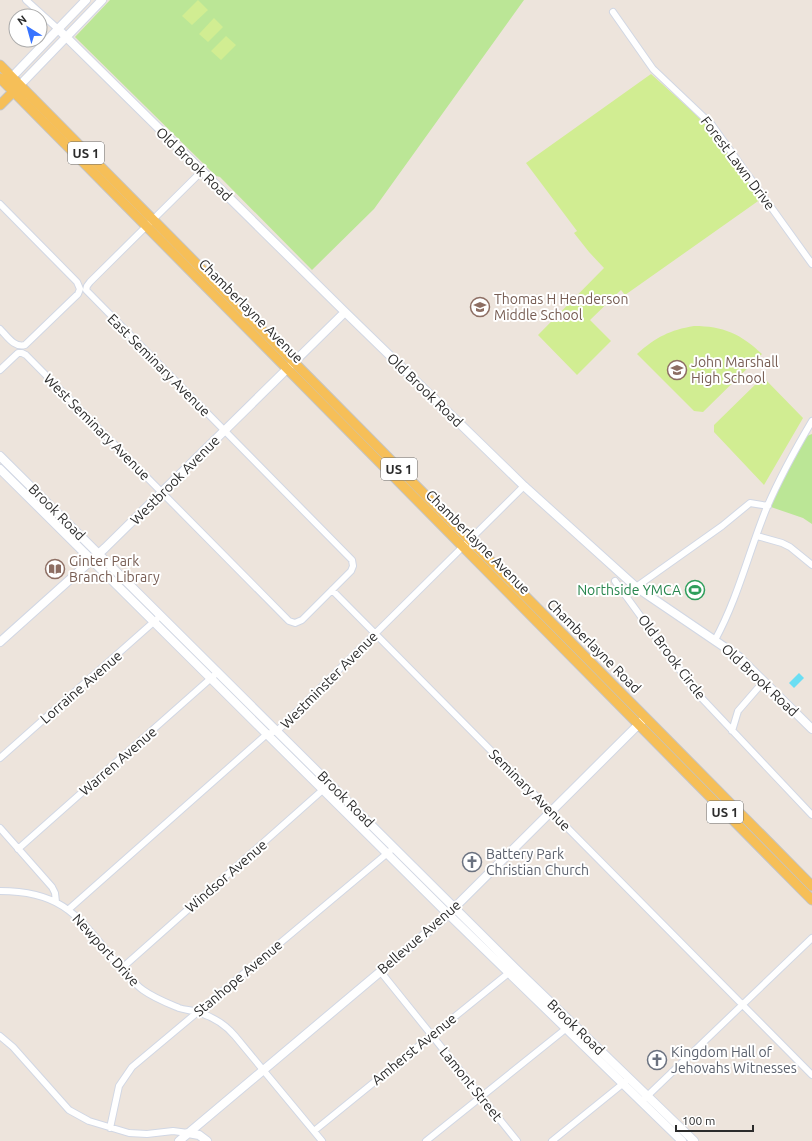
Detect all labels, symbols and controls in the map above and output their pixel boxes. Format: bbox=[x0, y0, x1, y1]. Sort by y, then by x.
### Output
north arrow bbox=[8, 8, 48, 48]
text: N bbox=[15, 13, 29, 27]
street label: Forest Lawn Drive bbox=[698, 113, 778, 213]
street label: Old Brook Road bbox=[153, 124, 235, 204]
road number: US 1 bbox=[68, 142, 104, 164]
street label: Chamberlayne Avenue bbox=[196, 256, 306, 366]
place label: Thomas H Henderson Middle School bbox=[494, 291, 628, 323]
school or university icon: Thomas H Henderson Middle School bbox=[469, 296, 491, 318]
street label: East Seminary Avenue bbox=[104, 310, 214, 420]
street label: Old Brook Road bbox=[384, 350, 466, 430]
place label: John Marshall High School bbox=[691, 354, 779, 386]
school or university icon: John Marshall High School bbox=[666, 359, 688, 381]
street label: West Seminary Avenue bbox=[41, 371, 153, 483]
street label: Westbrook Avenue bbox=[127, 432, 223, 528]
road number: US 1 bbox=[381, 458, 417, 480]
street label: Brook Road bbox=[25, 480, 89, 544]
street label: Chamberlayne Avenue bbox=[423, 487, 533, 597]
place label: Ginter Park Branch Library bbox=[69, 553, 160, 585]
library icon: Ginter Park Branch Library bbox=[44, 558, 66, 580]
sports icon: Northside YMCA bbox=[684, 579, 706, 601]
place label: Northside YMCA bbox=[577, 582, 681, 598]
street label: Chamberlayne Road bbox=[544, 596, 644, 696]
street label: Old Brook Circle bbox=[635, 611, 709, 703]
street label: Westminster Avenue bbox=[277, 628, 381, 732]
street label: Old Brook Road bbox=[718, 640, 802, 720]
street label: Lorraine Avenue bbox=[37, 647, 125, 727]
street label: Warren Avenue bbox=[76, 723, 160, 799]
street label: Seminary Avenue bbox=[486, 746, 574, 834]
street label: Brook Road bbox=[314, 767, 378, 831]
road number: US 1 bbox=[707, 801, 743, 823]
street label: Windsor Avenue bbox=[182, 836, 270, 916]
place label: Battery Park Christian Church bbox=[486, 846, 589, 878]
church icon: Battery Park Christian Church bbox=[461, 851, 483, 873]
street label: Bellevue Avenue bbox=[374, 897, 464, 977]
street label: Newport Drive bbox=[69, 910, 143, 990]
street label: Stanhope Avenue bbox=[191, 936, 285, 1020]
street label: Brook Road bbox=[544, 996, 608, 1058]
street label: Amherst Avenue bbox=[368, 1010, 460, 1088]
street label: Lamont Street bbox=[436, 1044, 506, 1125]
place label: Kingdom Hall of Jehovahs Witnesses bbox=[671, 1044, 797, 1076]
church icon: Kingdom Hall of Jehovahs Witnesses bbox=[646, 1049, 668, 1071]
scale bar bbox=[676, 1107, 753, 1133]
text: 100 m bbox=[682, 1114, 715, 1127]

